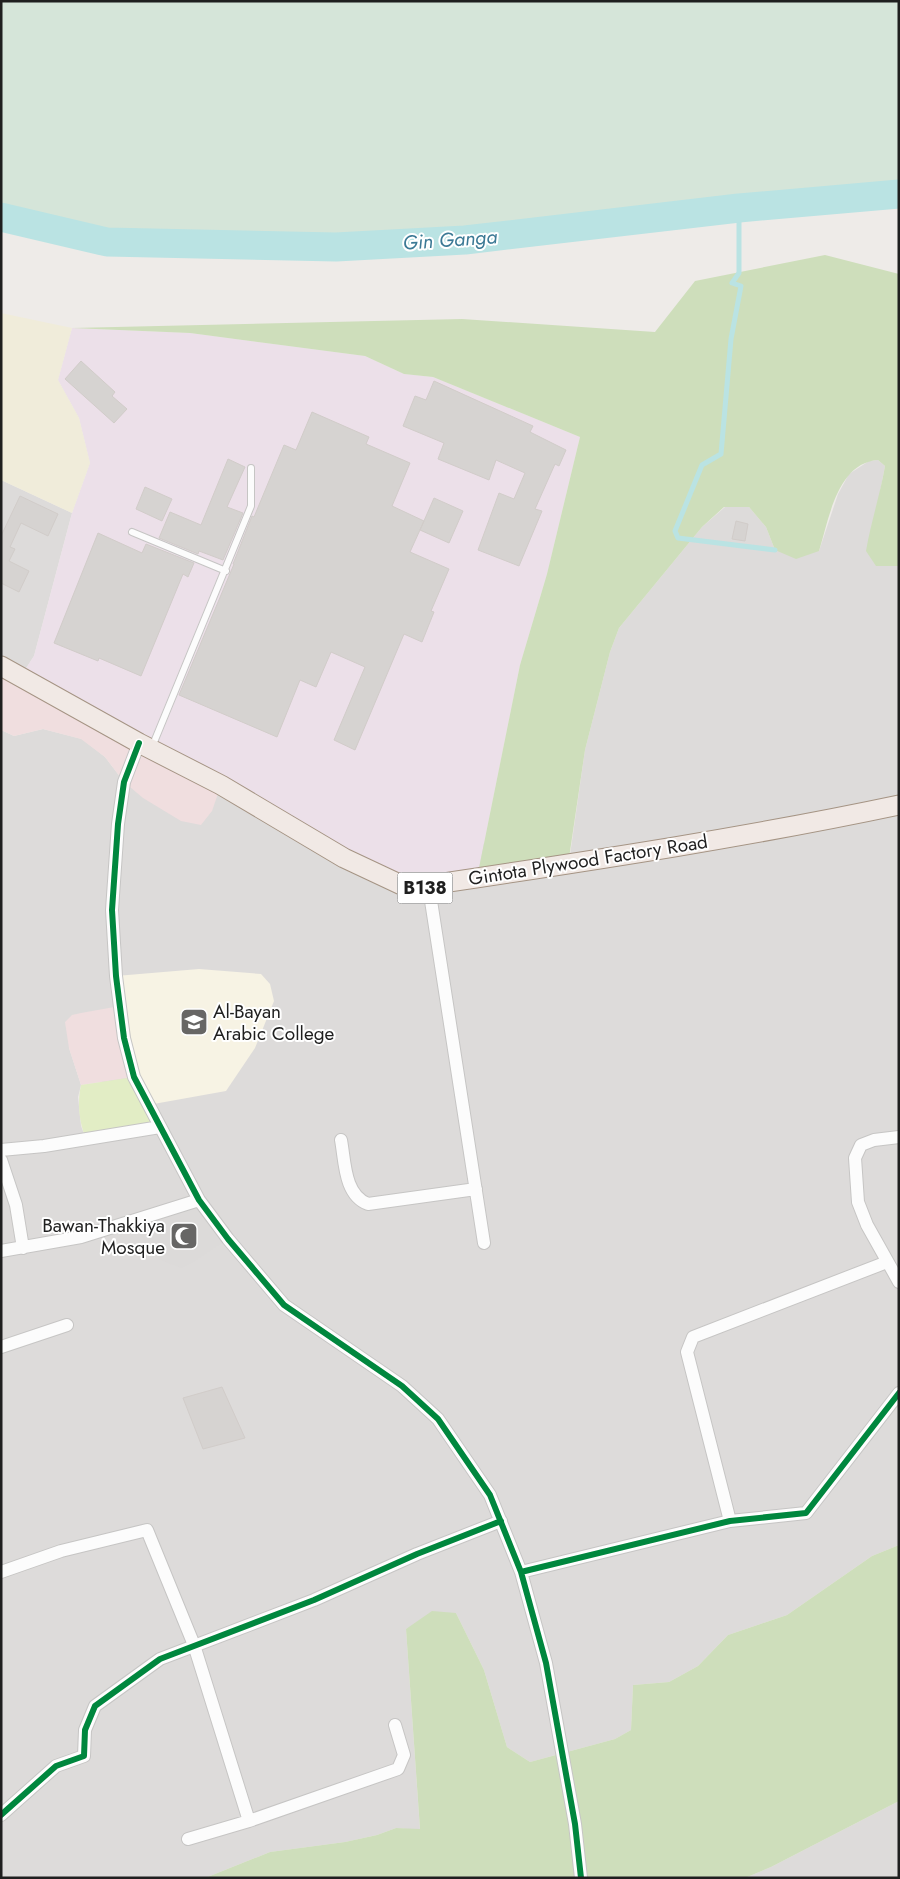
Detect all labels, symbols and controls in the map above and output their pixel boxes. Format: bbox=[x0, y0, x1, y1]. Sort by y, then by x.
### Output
water label: Gin Ganga bbox=[402, 222, 498, 258]
street label: Gintota Plywood Factory Road bbox=[466, 828, 710, 892]
road number: B138 bbox=[398, 872, 452, 904]
place label: Al-Bayan Arabic College bbox=[213, 998, 334, 1047]
school or university icon: Al-Bayan Arabic College bbox=[179, 1007, 209, 1037]
place label: Bawan-Thakkiya Mosque bbox=[42, 1212, 165, 1261]
mosque icon: Bawan-Thakkiya Mosque bbox=[169, 1221, 199, 1251]

